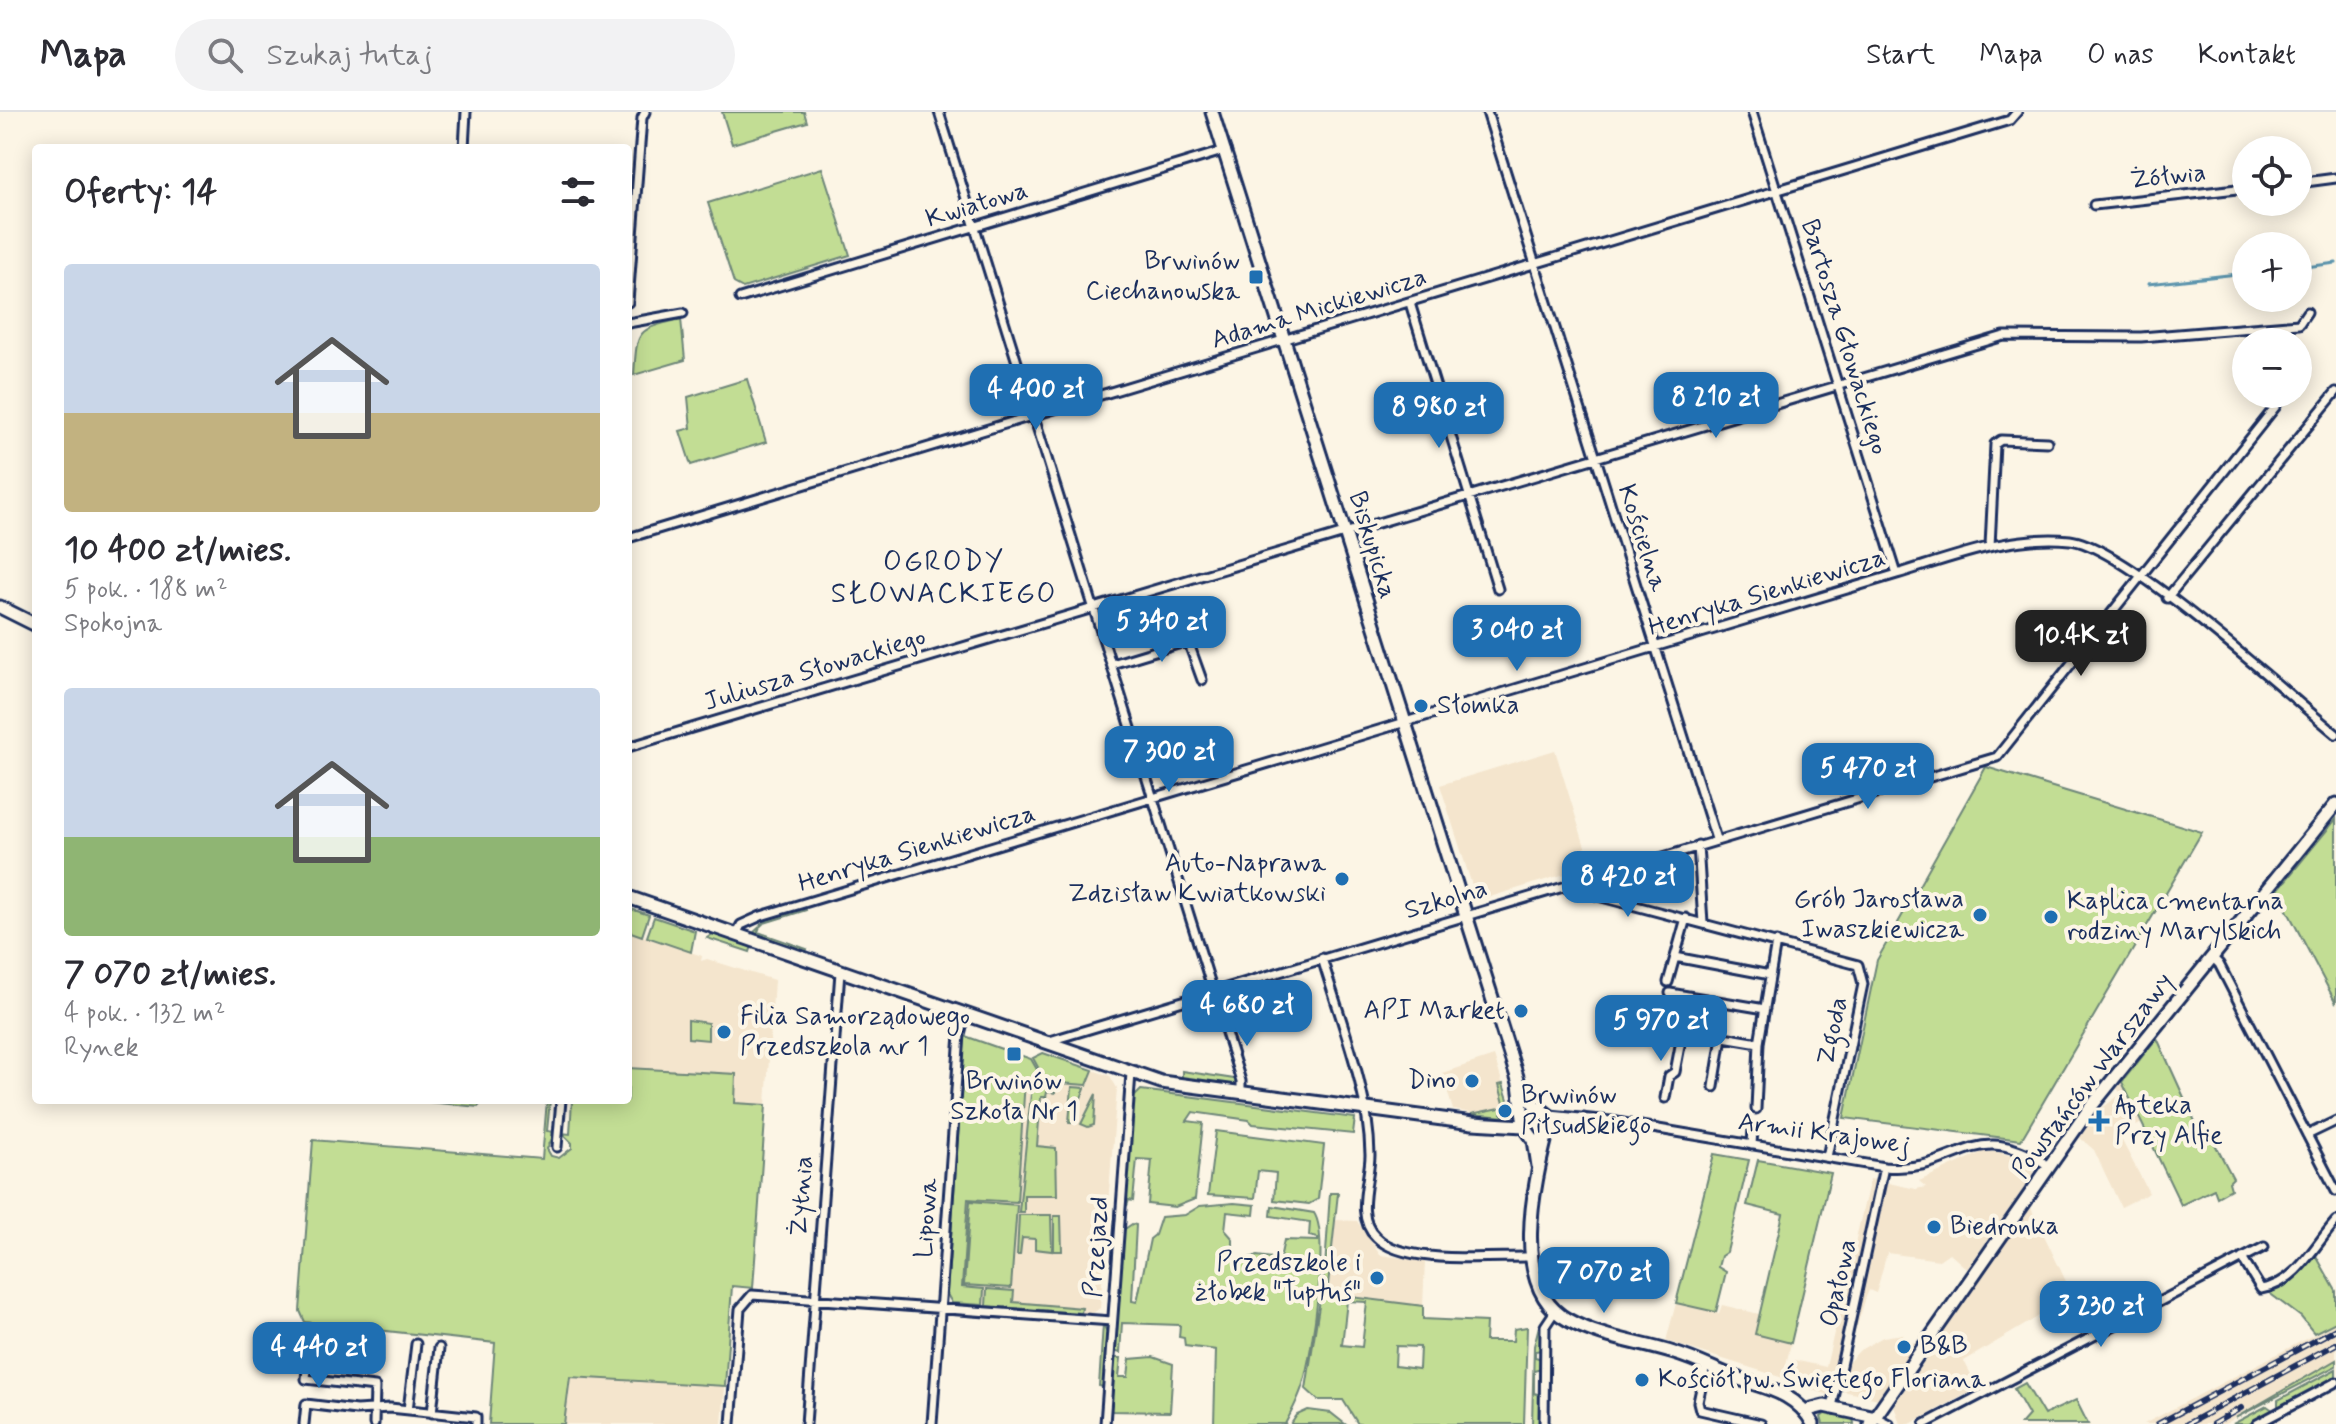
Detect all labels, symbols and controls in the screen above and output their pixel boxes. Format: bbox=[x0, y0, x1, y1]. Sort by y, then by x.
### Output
search box bbox=[175, 19, 735, 91]
text: Mapa bbox=[40, 31, 127, 80]
icon: search bbox=[203, 33, 247, 77]
text: Szukaj tutaj bbox=[267, 36, 433, 75]
text: Start bbox=[1866, 37, 1935, 74]
text: Mapa bbox=[1979, 37, 2043, 74]
text: O nas bbox=[2087, 37, 2154, 74]
text: Kontakt bbox=[2198, 37, 2296, 74]
map controls bbox=[2232, 136, 2312, 408]
button: locate bbox=[2232, 136, 2312, 216]
street label: Żółwia bbox=[2128, 156, 2208, 198]
text: Oferty: 14 bbox=[64, 170, 217, 215]
icon: filters bbox=[556, 170, 600, 214]
street label: Kwiatowa bbox=[922, 173, 1032, 237]
street label: Bartosza Głowackiego bbox=[1792, 215, 1896, 459]
button: + bbox=[2232, 232, 2312, 312]
place label: Brwinów Ciechanowska bbox=[1085, 245, 1240, 309]
street label: Adama Mickiewicza bbox=[1207, 260, 1431, 358]
marker: Brwinów Ciechanowska bbox=[1247, 268, 1265, 286]
icon: home bbox=[260, 316, 404, 460]
button: − bbox=[2232, 328, 2312, 408]
pin: 4 400 zł bbox=[953, 364, 1119, 432]
pin: 8 210 zł bbox=[1633, 372, 1799, 440]
text: 4 400 zł bbox=[988, 373, 1084, 407]
text: 8 210 zł bbox=[1672, 381, 1760, 415]
pin: 8 980 zł bbox=[1356, 382, 1522, 450]
text: 8 980 zł bbox=[1392, 391, 1486, 425]
street label: Kościelna bbox=[1609, 480, 1675, 596]
street label: Biskupicka bbox=[1340, 487, 1404, 603]
text: 10 400 zł/mies. bbox=[64, 528, 291, 573]
street label: Henryka Sienkiewicza bbox=[1644, 541, 1890, 645]
district label: OGRODY SŁOWACKIEGO bbox=[831, 544, 1057, 613]
text: 5 pok. · 188 m² bbox=[64, 573, 227, 607]
pin: 5 340 zł bbox=[1079, 596, 1245, 664]
text: 5 340 zł bbox=[1116, 605, 1208, 639]
pin: 3 040 zł bbox=[1434, 605, 1600, 673]
text: Spokojna bbox=[64, 607, 162, 641]
pin: 10.4K zł bbox=[1998, 610, 2164, 678]
text: 3 040 zł bbox=[1471, 614, 1563, 648]
text: 10.4K zł bbox=[2033, 619, 2129, 653]
street label: Juliusza Słowackiego bbox=[700, 620, 930, 720]
place label: Słomka bbox=[1437, 689, 1519, 723]
marker: Słomka bbox=[1412, 697, 1430, 715]
pin: 7 300 zł bbox=[1086, 726, 1252, 794]
text: 7 300 zł bbox=[1123, 735, 1215, 769]
icon: home bbox=[260, 740, 404, 884]
pin: 5 470 zł bbox=[1785, 743, 1951, 811]
text: 5 470 zł bbox=[1820, 752, 1916, 786]
street label: Henryka Sienkiewicza bbox=[794, 797, 1040, 901]
place label: Auto-Naprawa Zdzisław Kwiatkowski bbox=[1068, 847, 1326, 911]
pin: 8 420 zł bbox=[1545, 851, 1711, 919]
text: 8 420 zł bbox=[1580, 860, 1676, 894]
marker: Auto-Naprawa Zdzisław Kwiatkowski bbox=[1333, 870, 1351, 888]
street label: Szkolna bbox=[1401, 872, 1491, 928]
place label: Grób Jarosława Iwaszkiewicza bbox=[1794, 883, 1964, 947]
place label: Kaplica cmentarna rodziny Marylskich bbox=[2067, 885, 2284, 949]
marker: Grób Jarosława Iwaszkiewicza bbox=[1971, 906, 1989, 924]
marker: Kaplica cmentarna rodziny Marylskich bbox=[2042, 908, 2060, 926]
text: 7 070 zł/mies. bbox=[64, 952, 276, 997]
street label: Powstańców Warszawy bbox=[2004, 966, 2182, 1186]
pin: 4 680 zł bbox=[1164, 980, 1330, 1048]
text: 4 680 zł bbox=[1200, 989, 1294, 1023]
place label: API Market bbox=[1363, 994, 1505, 1028]
street label: Zgoda bbox=[1809, 994, 1860, 1069]
pin: 5 970 zł bbox=[1578, 995, 1744, 1063]
text: 4 pok. · 132 m² bbox=[64, 997, 225, 1031]
place label: Filia Samorządowego Przedszkola nr 1 bbox=[740, 1000, 970, 1064]
marker: API Market bbox=[1512, 1002, 1530, 1020]
text: 5 970 zł bbox=[1613, 1004, 1709, 1038]
marker: Filia Samorządowego Przedszkola nr 1 bbox=[715, 1023, 733, 1041]
text: Rynek bbox=[64, 1031, 139, 1065]
marker: Brwinów Szkoła Nr 1 bbox=[1005, 1045, 1023, 1063]
place label: Dino bbox=[1408, 1064, 1456, 1098]
place label: Brwinów Szkoła Nr 1 bbox=[950, 1065, 1078, 1129]
marker: Dino bbox=[1463, 1072, 1481, 1090]
place label: Brwinów Piłsudskiego bbox=[1521, 1079, 1651, 1146]
place label: Apteka Przy Alfie bbox=[2115, 1089, 2223, 1153]
marker: Brwinów Piłsudskiego bbox=[1496, 1102, 1514, 1120]
street label: Armii Krajowej bbox=[1736, 1105, 1912, 1163]
marker: Apteka Przy Alfie bbox=[2090, 1112, 2108, 1130]
street label: Żytnia bbox=[782, 1155, 822, 1237]
street label: Lipowa bbox=[907, 1177, 947, 1259]
street label: Przejazd bbox=[1077, 1195, 1117, 1299]
place label: Biedronka bbox=[1950, 1210, 2059, 1244]
marker: Biedronka bbox=[1925, 1218, 1943, 1236]
street label: Opałowa bbox=[1812, 1236, 1866, 1330]
place label: Przedszkole i żłobek "Tuptuś" bbox=[1195, 1246, 1361, 1310]
pin: 7 070 zł bbox=[1521, 1247, 1687, 1315]
text: 7 070 zł bbox=[1556, 1256, 1652, 1290]
marker: Przedszkole i żłobek "Tuptuś" bbox=[1368, 1269, 1386, 1287]
pin: 3 230 zł bbox=[2018, 1281, 2184, 1349]
text: 3 230 zł bbox=[2058, 1290, 2144, 1324]
pin: 4 440 zł bbox=[236, 1322, 402, 1390]
place label: B&B bbox=[1920, 1330, 1968, 1364]
text: 4 440 zł bbox=[271, 1331, 367, 1365]
marker: B&B bbox=[1895, 1338, 1913, 1356]
place label: Kościół pw. Świętego Floriana bbox=[1658, 1362, 1986, 1400]
marker: Kościół pw. Świętego Floriana bbox=[1633, 1371, 1651, 1389]

